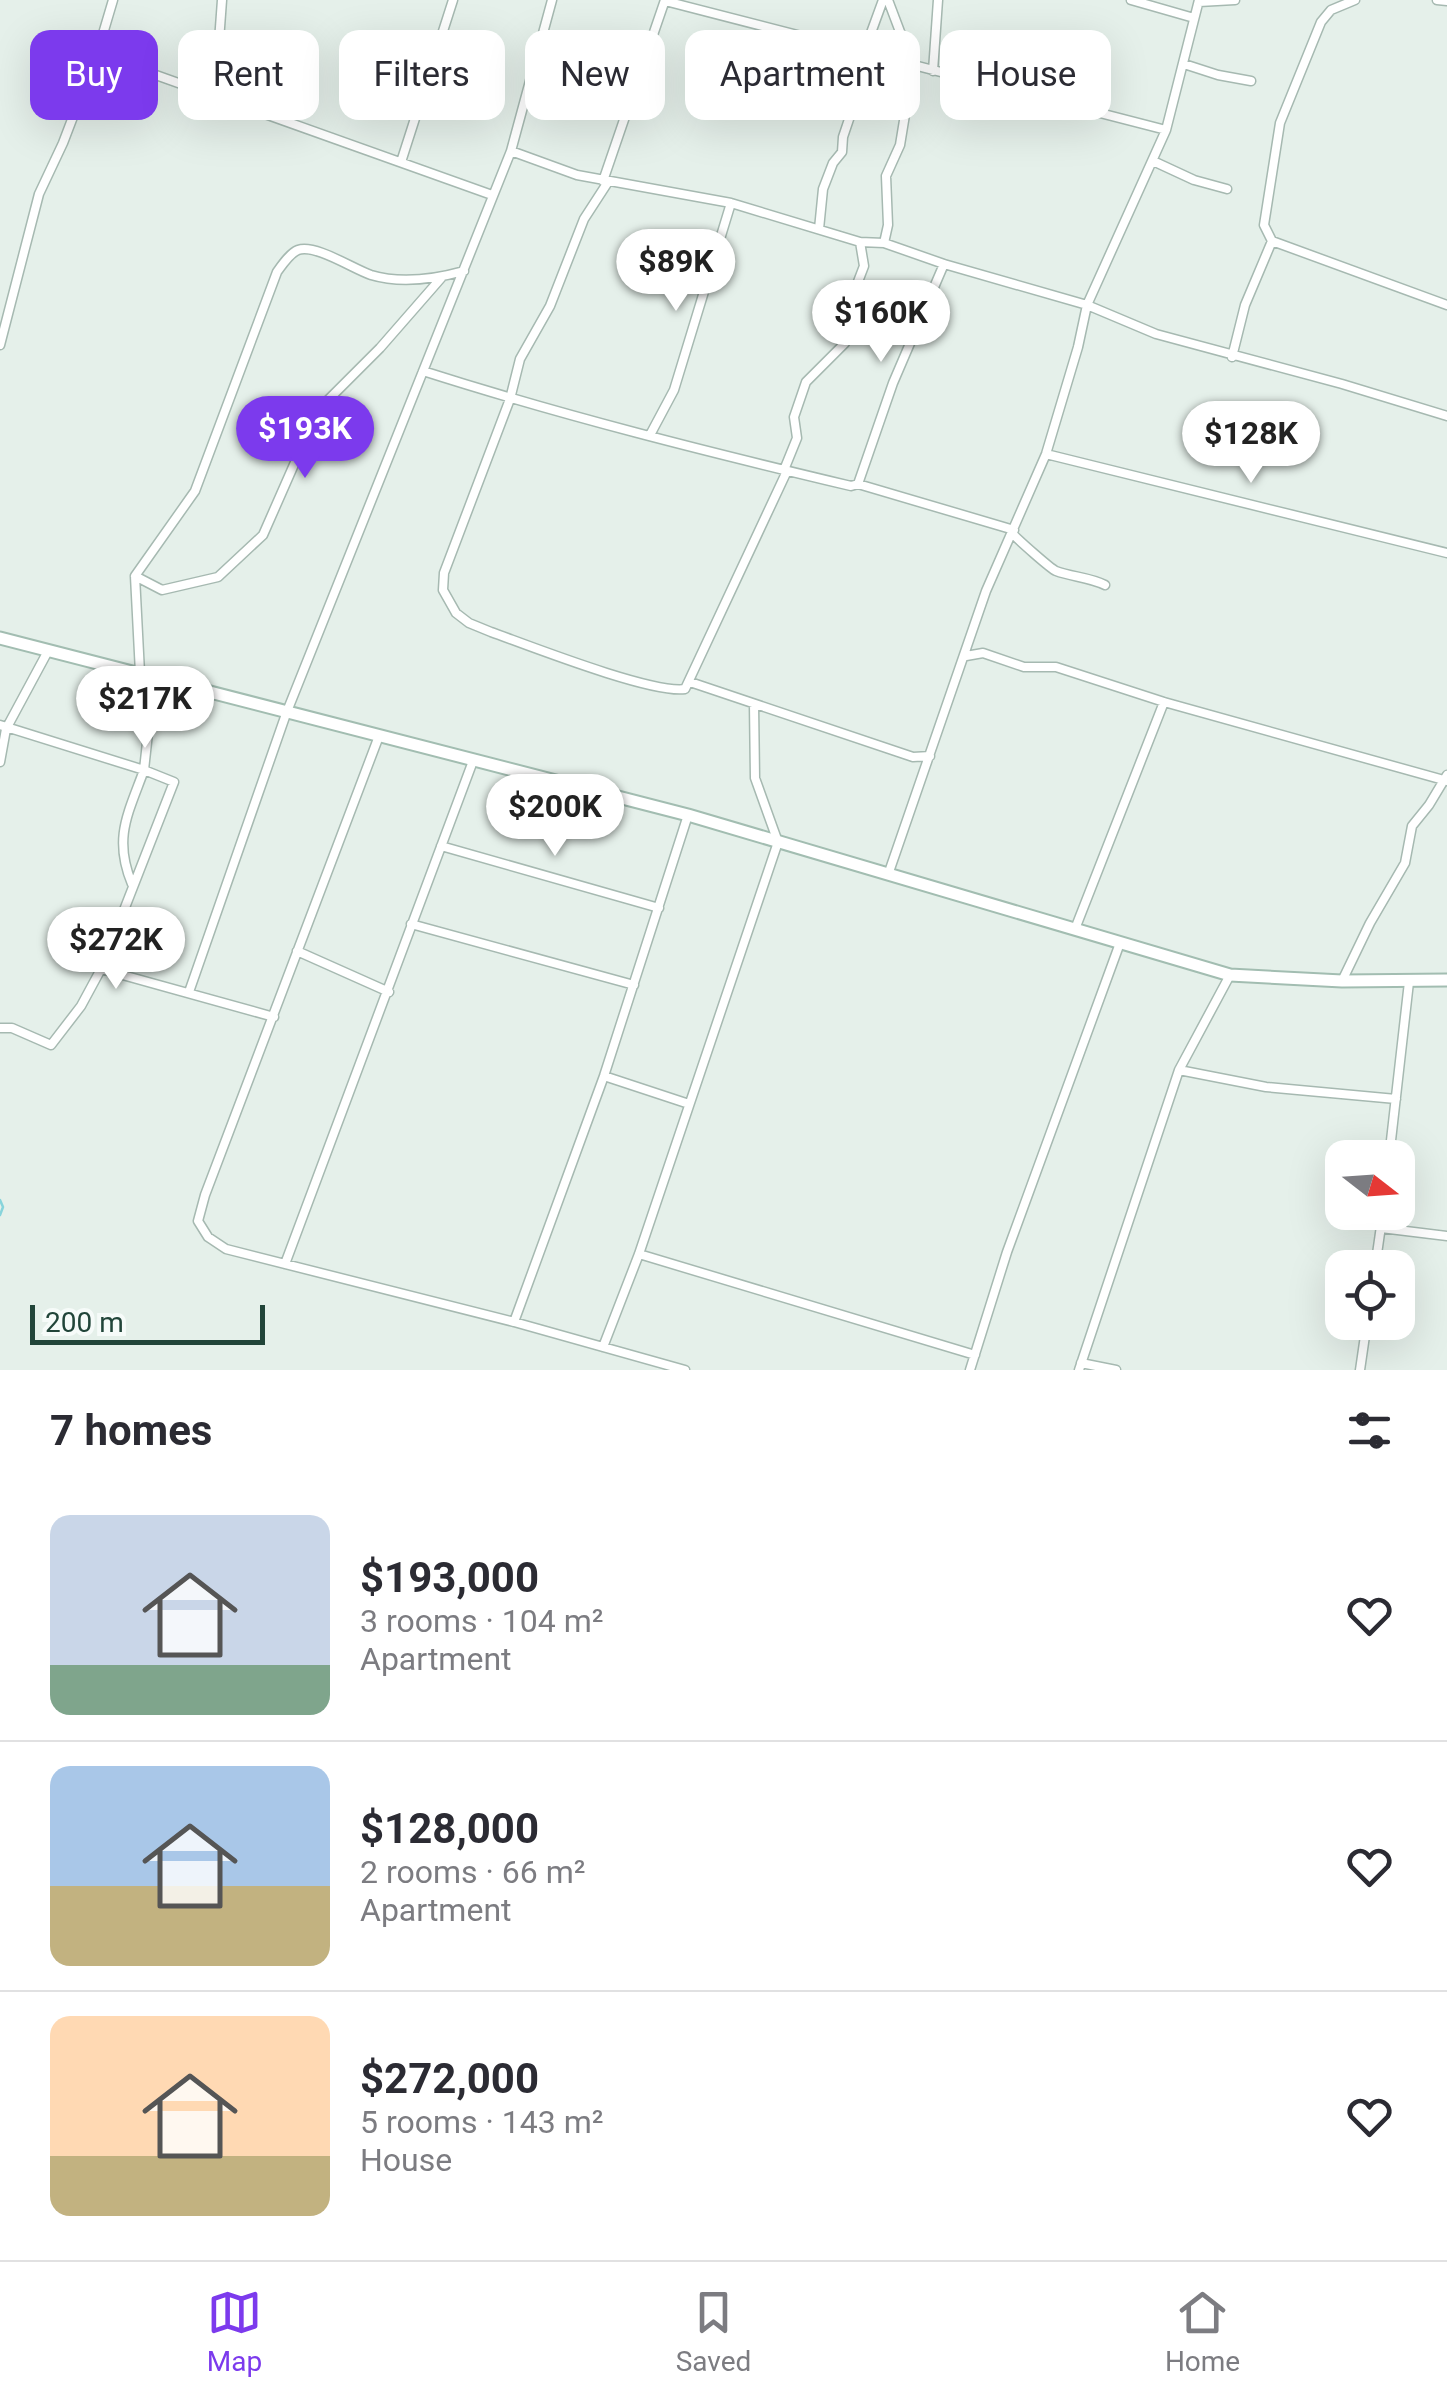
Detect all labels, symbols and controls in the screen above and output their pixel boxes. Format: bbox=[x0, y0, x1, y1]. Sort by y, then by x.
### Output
chip: Buy bbox=[30, 30, 158, 120]
chip: Rent bbox=[178, 30, 319, 120]
chip: Filters bbox=[339, 30, 505, 120]
chip: New bbox=[525, 30, 665, 120]
chip: Apartment bbox=[685, 30, 920, 120]
chip: House bbox=[940, 30, 1111, 120]
pin: $89K bbox=[617, 229, 735, 314]
text: $89K bbox=[638, 242, 714, 280]
pin: $160K bbox=[811, 280, 951, 365]
text: $160K bbox=[834, 293, 928, 331]
pin: $193K bbox=[235, 396, 375, 481]
pin: $128K bbox=[1181, 401, 1321, 486]
text: $193K bbox=[258, 409, 352, 447]
text: $128K bbox=[1204, 414, 1298, 452]
pin: $217K bbox=[75, 666, 215, 751]
text: $217K bbox=[98, 679, 192, 717]
pin: $200K bbox=[485, 774, 625, 859]
text: $200K bbox=[508, 787, 602, 825]
pin: $272K bbox=[46, 907, 186, 992]
text: $272K bbox=[69, 920, 163, 958]
north arrow bbox=[1325, 1140, 1415, 1230]
map controls bbox=[1325, 1140, 1415, 1340]
button: locate bbox=[1325, 1250, 1415, 1340]
scale bar bbox=[30, 1300, 265, 1344]
text: 200 m bbox=[45, 1306, 124, 1339]
icon: filters bbox=[1342, 1403, 1397, 1458]
text: 7 homes bbox=[50, 1406, 212, 1455]
text: $193,000 bbox=[360, 1553, 539, 1602]
icon: home bbox=[130, 1555, 250, 1675]
icon: heart bbox=[1342, 1588, 1397, 1643]
text: 3 rooms · 104 m² bbox=[360, 1602, 603, 1640]
text: Apartment bbox=[360, 1640, 512, 1678]
text: $128,000 bbox=[360, 1804, 539, 1853]
icon: home bbox=[130, 1806, 250, 1926]
icon: heart bbox=[1342, 1839, 1397, 1894]
text: 2 rooms · 66 m² bbox=[360, 1853, 585, 1891]
text: Apartment bbox=[360, 1891, 512, 1929]
text: $272,000 bbox=[360, 2054, 539, 2103]
icon: home bbox=[130, 2056, 250, 2176]
icon: heart bbox=[1342, 2089, 1397, 2144]
text: 5 rooms · 143 m² bbox=[360, 2103, 603, 2141]
text: House bbox=[360, 2141, 452, 2179]
tab: Map bbox=[207, 2285, 262, 2378]
tab: Saved bbox=[676, 2285, 751, 2378]
tab: Home bbox=[1165, 2285, 1240, 2378]

